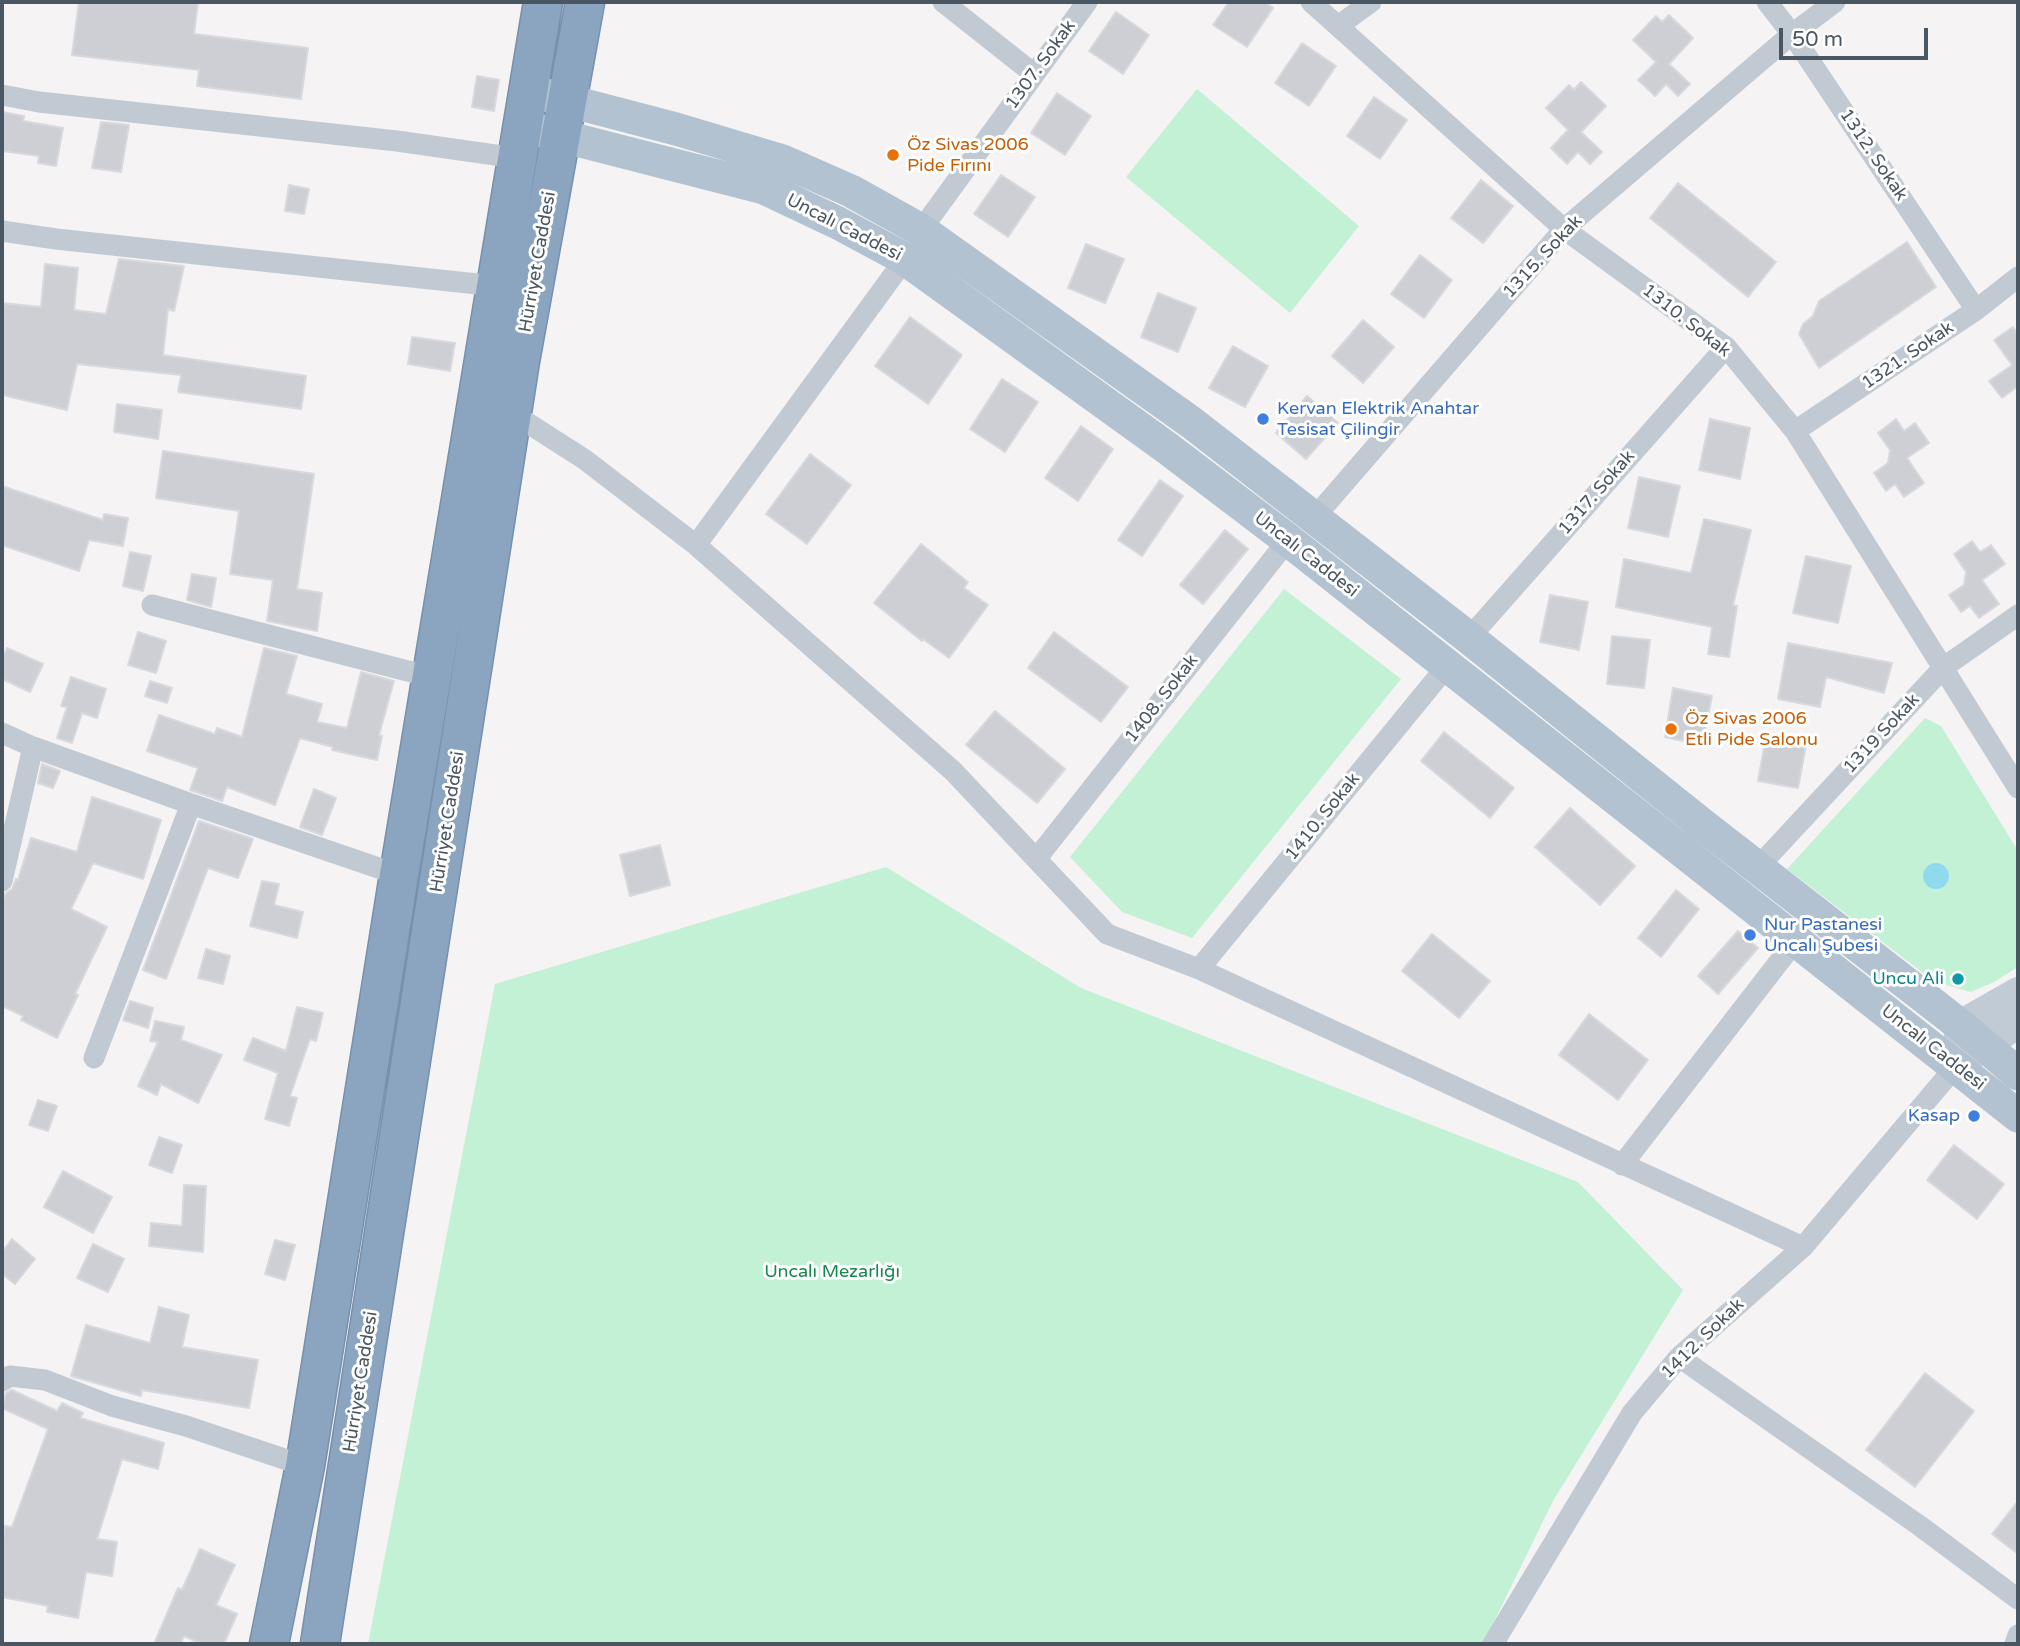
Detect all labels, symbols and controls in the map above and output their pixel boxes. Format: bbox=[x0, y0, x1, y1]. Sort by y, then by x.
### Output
scale bar bbox=[1782, 14, 1931, 58]
street label: 1307. Sokak bbox=[1001, 16, 1081, 114]
text: 50 m bbox=[1792, 27, 1843, 52]
street label: 1312. Sokak bbox=[1834, 105, 1912, 205]
place label: Öz Sivas 2006 Pide Fırını bbox=[907, 134, 1029, 176]
marker: Öz Sivas 2006 Pide Fırını bbox=[885, 147, 901, 163]
street label: Hürriyet Caddesi bbox=[515, 190, 561, 334]
street label: Uncalı Caddesi bbox=[783, 190, 905, 266]
street label: 1315. Sokak bbox=[1499, 211, 1587, 303]
street label: 1310. Sokak bbox=[1638, 280, 1734, 362]
street label: 1321. Sokak bbox=[1858, 317, 1958, 395]
place label: Kervan Elektrik Anahtar Tesisat Çilingir bbox=[1277, 398, 1479, 440]
marker: Kervan Elektrik Anahtar Tesisat Çilingir bbox=[1255, 411, 1271, 427]
street label: 1317. Sokak bbox=[1554, 446, 1640, 540]
street label: Uncalı Caddesi bbox=[1250, 508, 1362, 602]
street label: 1408. Sokak bbox=[1121, 651, 1203, 747]
street label: 1319 Sokak bbox=[1839, 690, 1925, 778]
place label: Öz Sivas 2006 Etli Pide Salonu bbox=[1685, 708, 1818, 750]
marker: Öz Sivas 2006 Etli Pide Salonu bbox=[1663, 721, 1679, 737]
street label: Hürriyet Caddesi bbox=[426, 750, 470, 894]
street label: 1410. Sokak bbox=[1281, 769, 1365, 865]
place label: Nur Pastanesi Uncalı Şubesi bbox=[1764, 914, 1882, 956]
marker: Nur Pastanesi Uncalı Şubesi bbox=[1742, 927, 1758, 943]
place label: Uncu Ali bbox=[1872, 968, 1944, 990]
marker: Uncu Ali bbox=[1950, 971, 1966, 987]
street label: Uncalı Caddesi bbox=[1877, 1001, 1989, 1095]
place label: Kasap bbox=[1908, 1105, 1960, 1127]
marker: Kasap bbox=[1966, 1108, 1982, 1124]
park label: Uncalı Mezarlığı bbox=[764, 1261, 900, 1283]
street label: 1412. Sokak bbox=[1657, 1294, 1749, 1384]
street label: Hürriyet Caddesi bbox=[339, 1310, 383, 1454]

